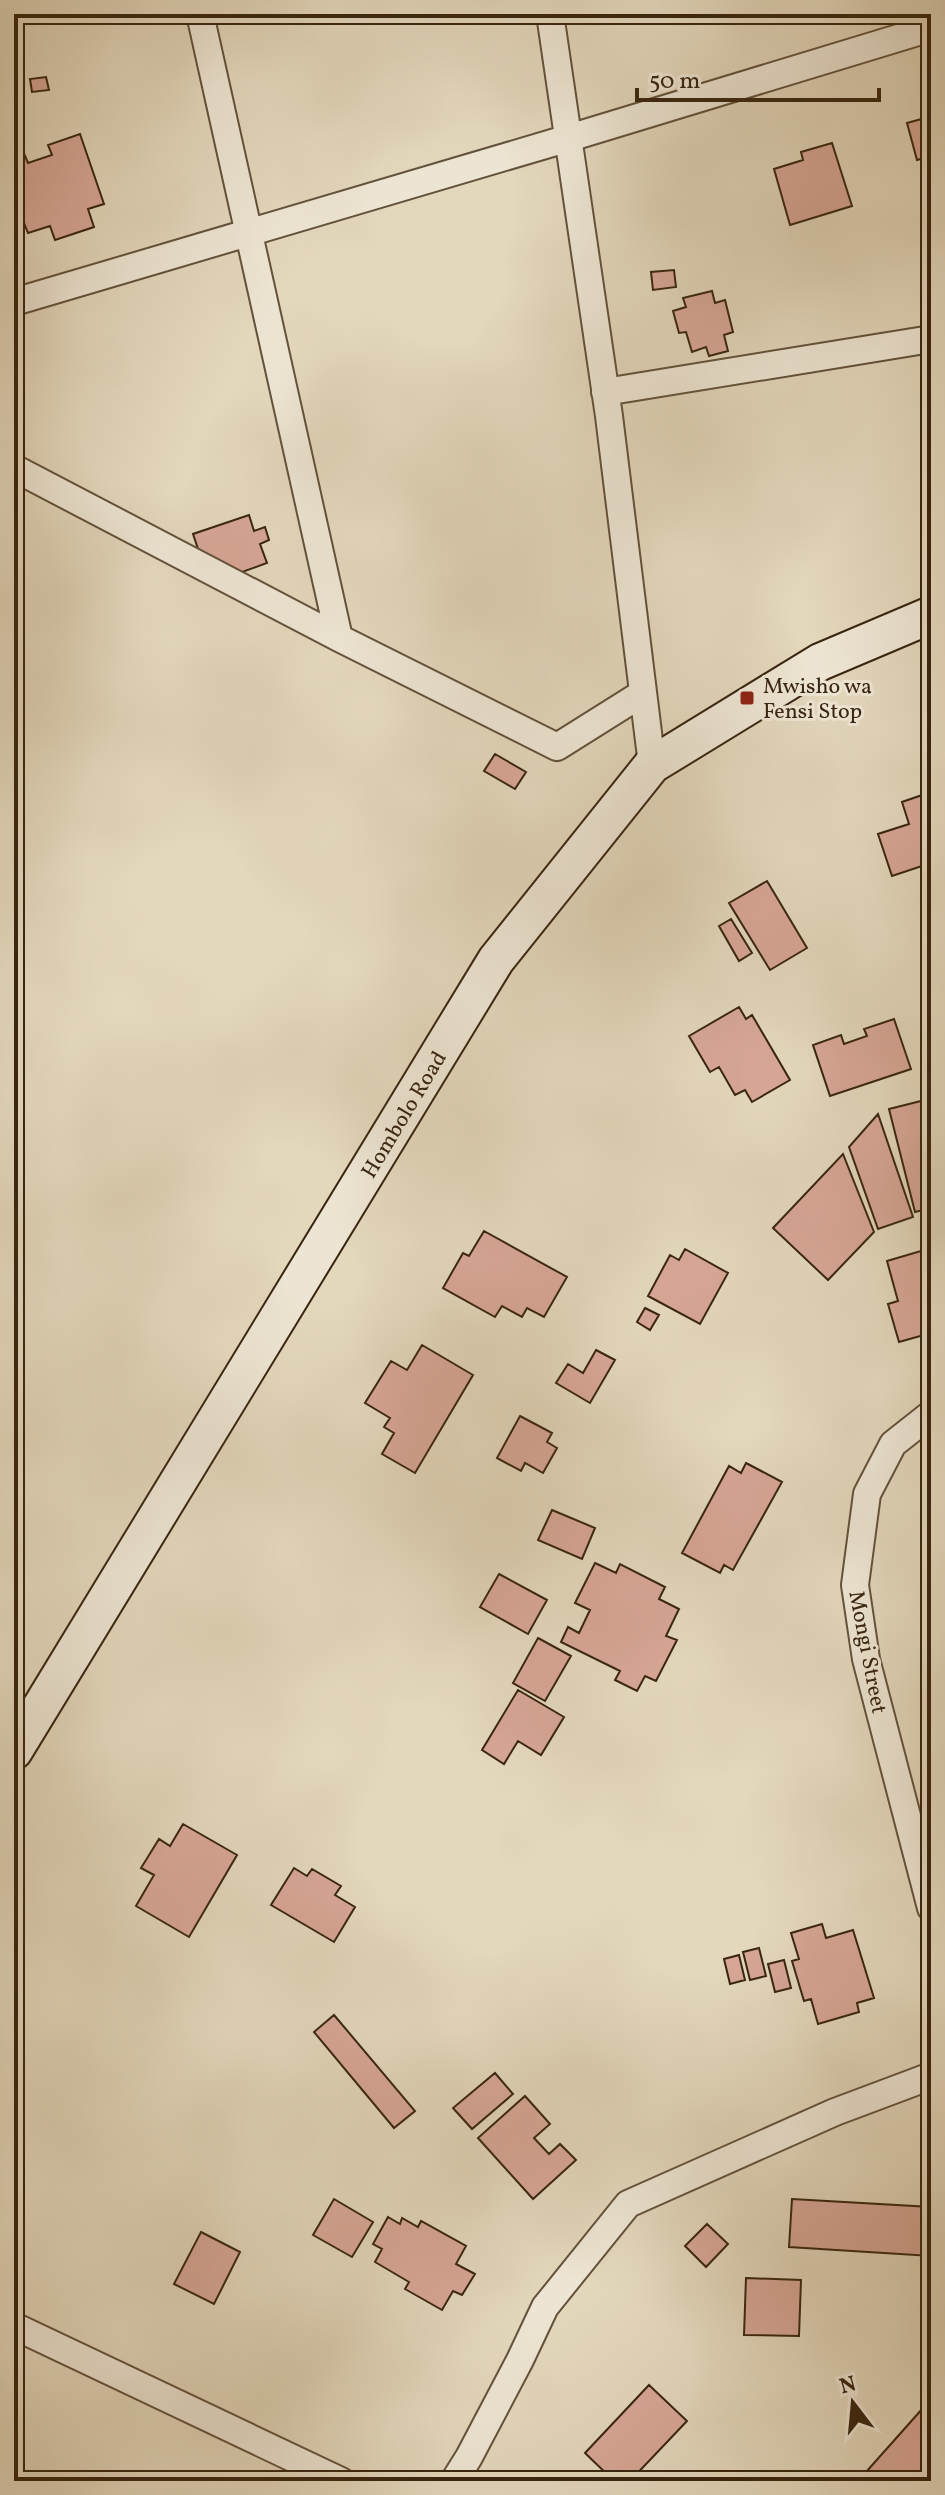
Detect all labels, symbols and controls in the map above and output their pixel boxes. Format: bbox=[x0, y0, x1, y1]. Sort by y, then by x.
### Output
scale bar bbox=[637, 52, 879, 102]
text: 50 m bbox=[649, 65, 701, 99]
place label: Mwisho wa Fensi Stop bbox=[763, 672, 872, 728]
marker: Mwisho wa Fensi Stop bbox=[738, 689, 756, 707]
street label: Hombolo Road bbox=[355, 1046, 455, 1185]
street label: Mongi Street bbox=[839, 1588, 894, 1717]
north arrow bbox=[813, 2363, 893, 2443]
text: N bbox=[836, 2369, 860, 2403]

